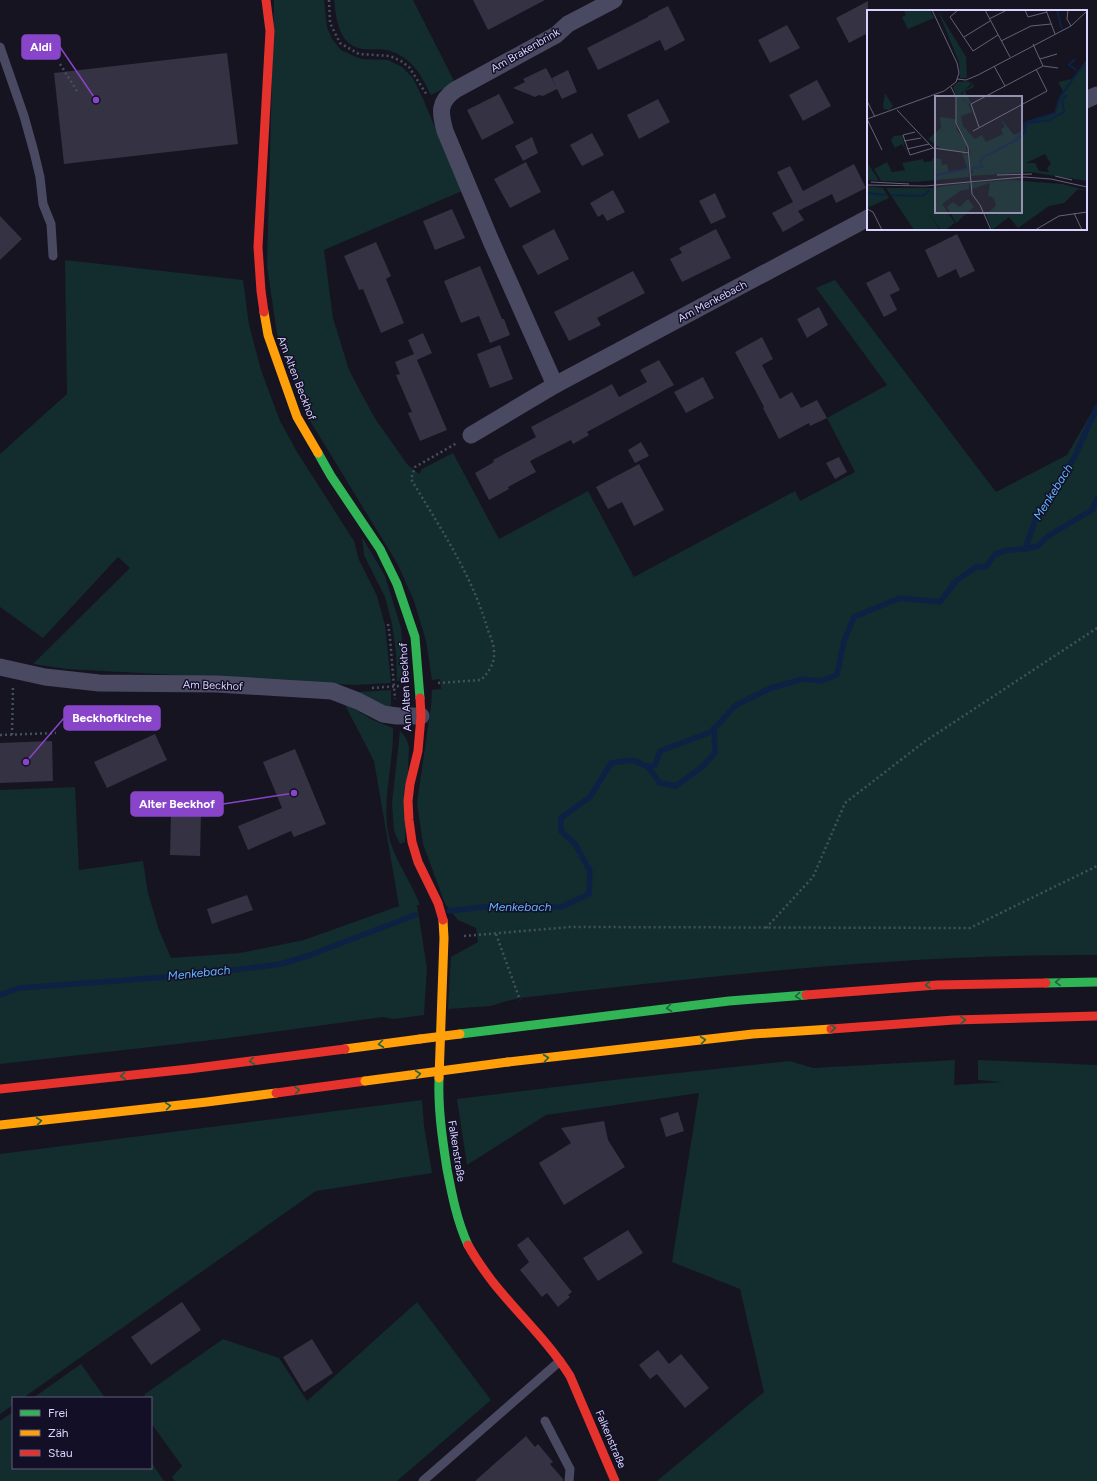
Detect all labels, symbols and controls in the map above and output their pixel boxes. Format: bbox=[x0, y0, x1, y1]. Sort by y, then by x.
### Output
inset map bbox=[867, 10, 1087, 230]
street label: Am Brakenbrink bbox=[489, 25, 562, 75]
callout: Aldi bbox=[22, 35, 60, 59]
text: Aldi bbox=[30, 40, 52, 54]
street label: Am Menkebach bbox=[675, 278, 749, 325]
street label: Am Alten Beckhof bbox=[275, 334, 319, 423]
water label: Menkebach bbox=[1030, 461, 1076, 522]
street label: Am Alten Beckhof bbox=[397, 641, 414, 732]
street label: Am Beckhof bbox=[183, 678, 244, 693]
callout: Beckhofkirche bbox=[64, 706, 160, 730]
text: Beckhofkirche bbox=[72, 711, 152, 725]
callout: Alter Beckhof bbox=[131, 792, 223, 816]
text: Alter Beckhof bbox=[139, 797, 215, 811]
water label: Menkebach bbox=[489, 900, 552, 914]
water label: Menkebach bbox=[167, 963, 231, 983]
one-way arrow bbox=[1055, 978, 1061, 986]
one-way arrow bbox=[925, 981, 931, 990]
one-way arrow bbox=[795, 991, 801, 1000]
one-way arrow bbox=[666, 1004, 672, 1013]
one-way arrow bbox=[960, 1016, 966, 1024]
one-way arrow bbox=[830, 1024, 836, 1033]
one-way arrow bbox=[700, 1035, 706, 1044]
one-way arrow bbox=[378, 1039, 384, 1048]
one-way arrow bbox=[543, 1054, 550, 1063]
one-way arrow bbox=[249, 1056, 255, 1065]
one-way arrow bbox=[415, 1070, 421, 1079]
one-way arrow bbox=[120, 1072, 126, 1081]
one-way arrow bbox=[294, 1086, 300, 1095]
one-way arrow bbox=[165, 1102, 171, 1111]
one-way arrow bbox=[36, 1117, 42, 1126]
street label: Falkenstraße bbox=[445, 1119, 468, 1183]
legend bbox=[12, 1397, 152, 1469]
text: Frei bbox=[48, 1406, 68, 1420]
street label: Falkenstraße bbox=[592, 1408, 629, 1470]
text: Zäh bbox=[48, 1426, 69, 1440]
text: Stau bbox=[48, 1446, 73, 1460]

